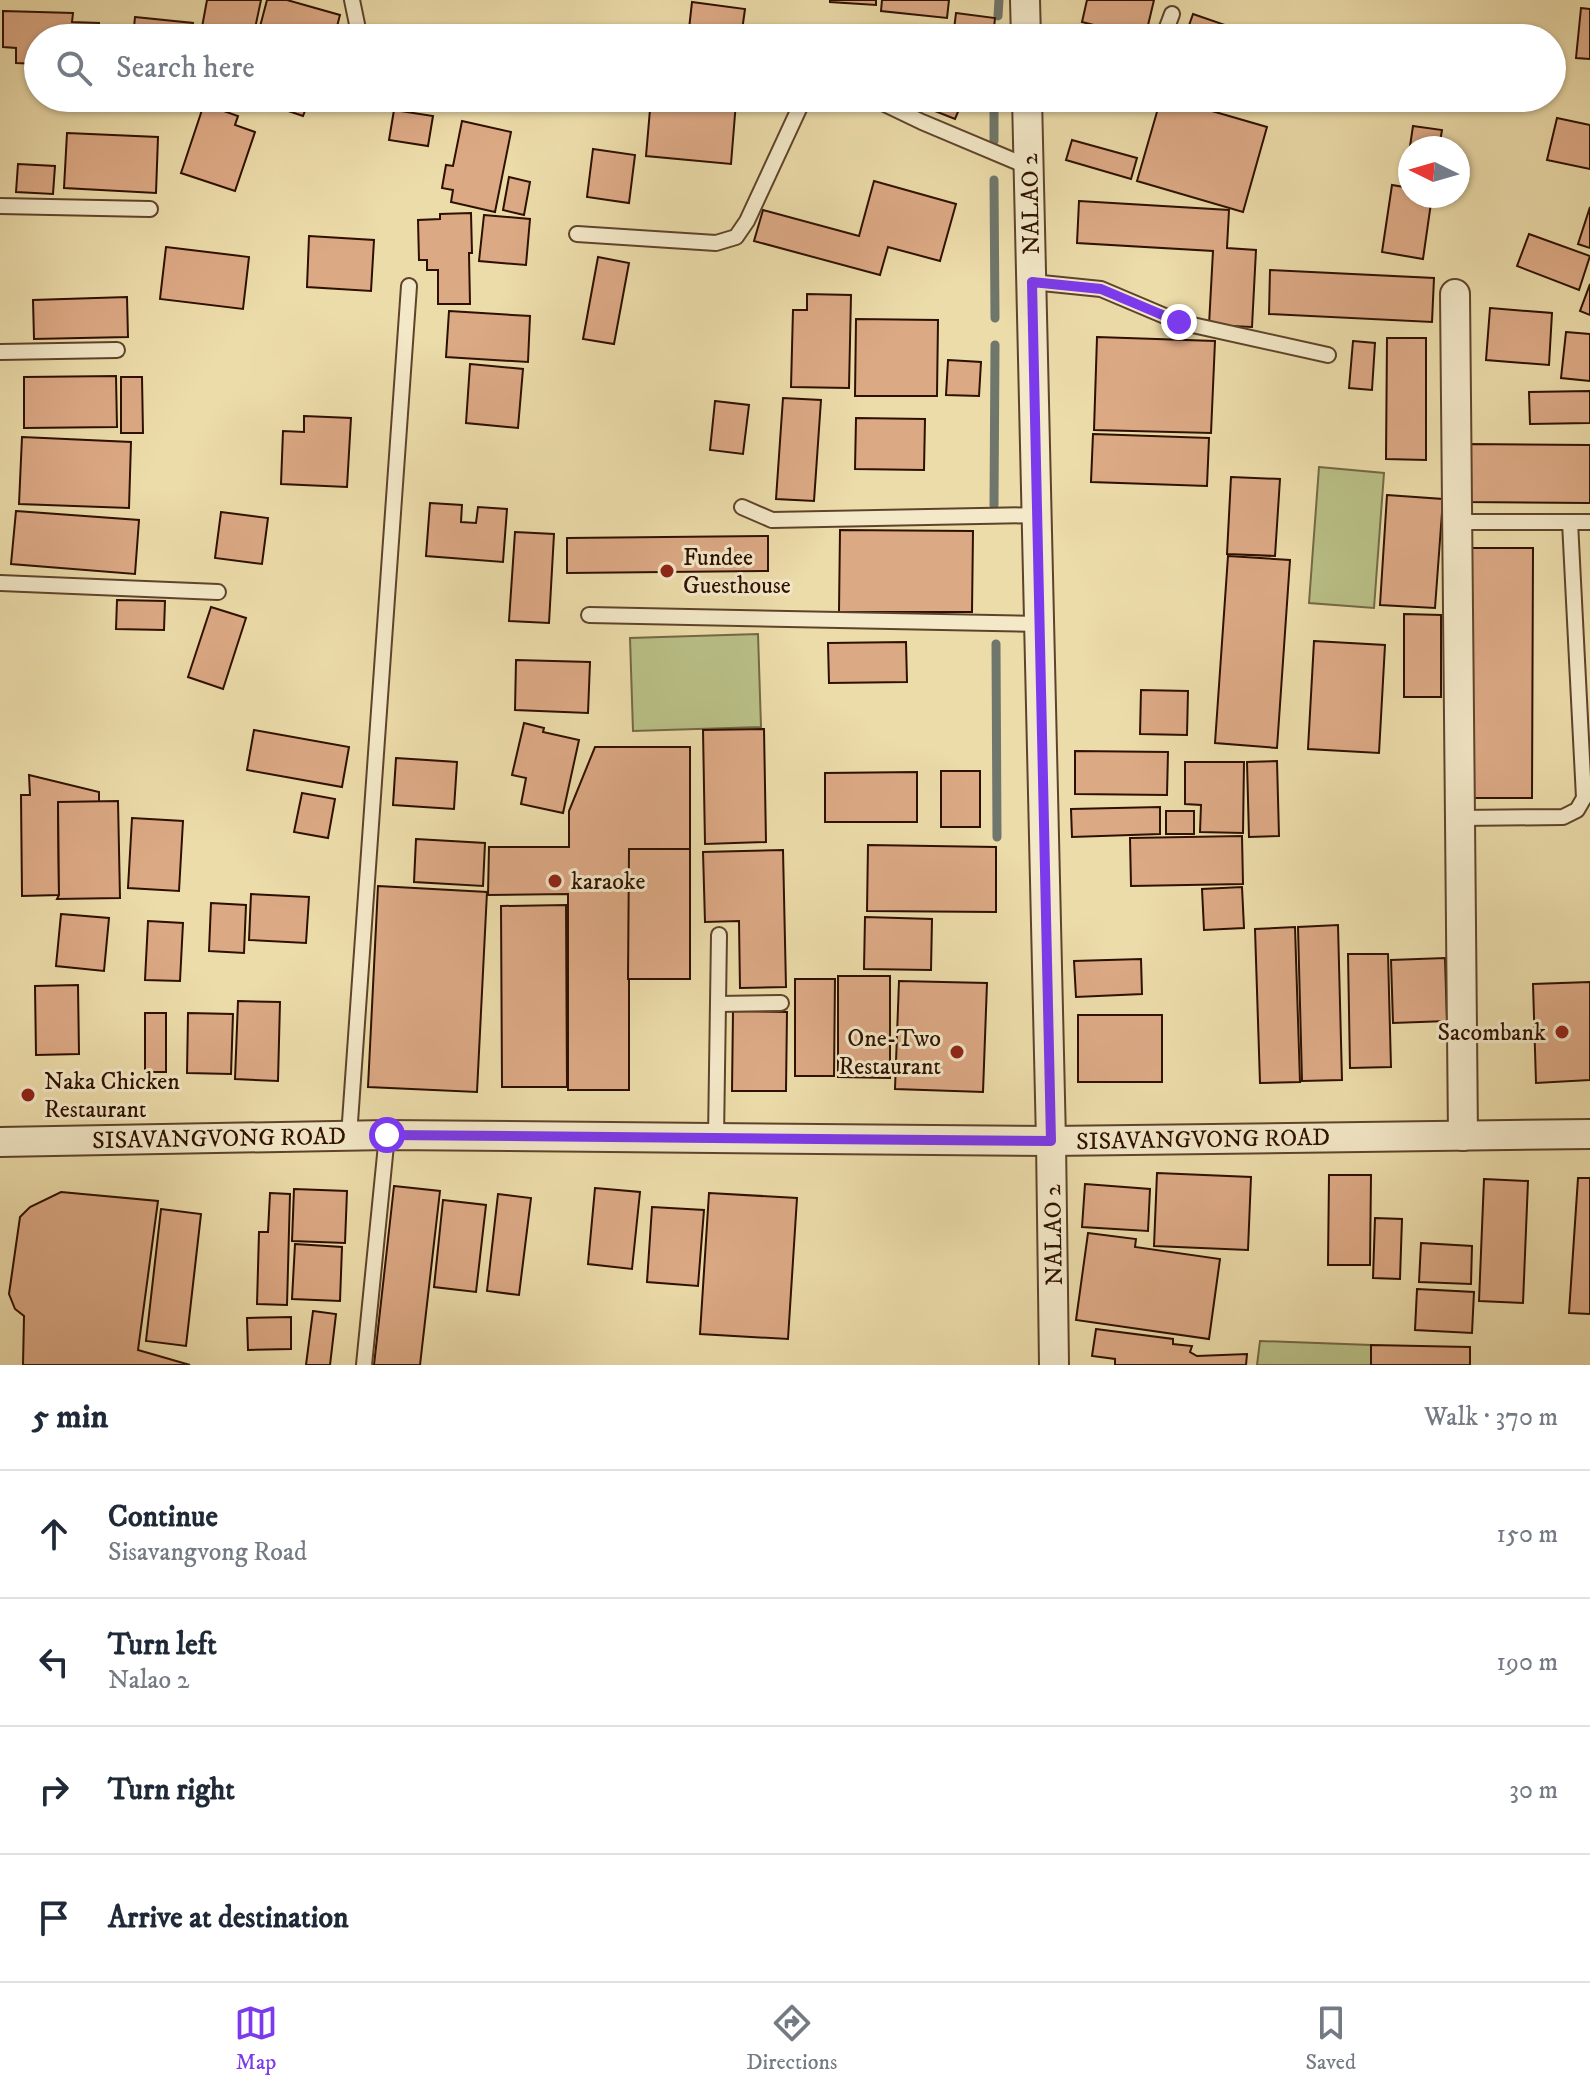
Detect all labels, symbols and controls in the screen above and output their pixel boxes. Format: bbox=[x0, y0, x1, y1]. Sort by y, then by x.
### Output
search box bbox=[24, 24, 1566, 112]
icon: search bbox=[52, 46, 96, 90]
text: Search here bbox=[116, 50, 255, 87]
north arrow bbox=[1398, 136, 1470, 208]
street label: NALAO 2 bbox=[1015, 153, 1047, 255]
route end bbox=[1161, 304, 1197, 340]
place label: Fundee Guesthouse bbox=[683, 543, 791, 601]
marker: Fundee Guesthouse bbox=[658, 562, 676, 580]
place label: karaoke bbox=[571, 867, 645, 897]
marker: karaoke bbox=[546, 872, 564, 890]
place label: Sacombank bbox=[1437, 1018, 1546, 1048]
marker: Sacombank bbox=[1553, 1023, 1571, 1041]
place label: One-Two Restaurant bbox=[839, 1024, 941, 1082]
marker: One-Two Restaurant bbox=[948, 1043, 966, 1061]
place label: Naka Chicken Restaurant bbox=[44, 1067, 180, 1125]
marker: Naka Chicken Restaurant bbox=[19, 1086, 37, 1104]
route start bbox=[369, 1117, 405, 1153]
street label: SISAVANGVONG ROAD bbox=[92, 1122, 346, 1156]
street label: SISAVANGVONG ROAD bbox=[1076, 1123, 1330, 1157]
street label: NALAO 2 bbox=[1038, 1184, 1070, 1286]
text: 5 min bbox=[32, 1396, 108, 1438]
text: Walk · 370 m bbox=[1424, 1401, 1558, 1434]
text: Continue bbox=[108, 1499, 218, 1536]
icon: ahead bbox=[32, 1512, 76, 1556]
text: 150 m bbox=[1497, 1518, 1558, 1551]
text: Sisavangvong Road bbox=[108, 1536, 307, 1569]
text: Turn left bbox=[108, 1627, 217, 1664]
icon: left bbox=[32, 1640, 76, 1684]
text: 190 m bbox=[1496, 1646, 1558, 1679]
text: Nalao 2 bbox=[108, 1664, 190, 1697]
icon: right bbox=[32, 1768, 76, 1812]
text: Turn right bbox=[108, 1772, 235, 1809]
text: 30 m bbox=[1509, 1774, 1558, 1807]
icon: arrive bbox=[32, 1896, 76, 1940]
text: Arrive at destination bbox=[108, 1900, 349, 1937]
tab: Map bbox=[234, 2001, 278, 2076]
tab: Directions bbox=[746, 2001, 837, 2076]
tab: Saved bbox=[1305, 2001, 1356, 2076]

